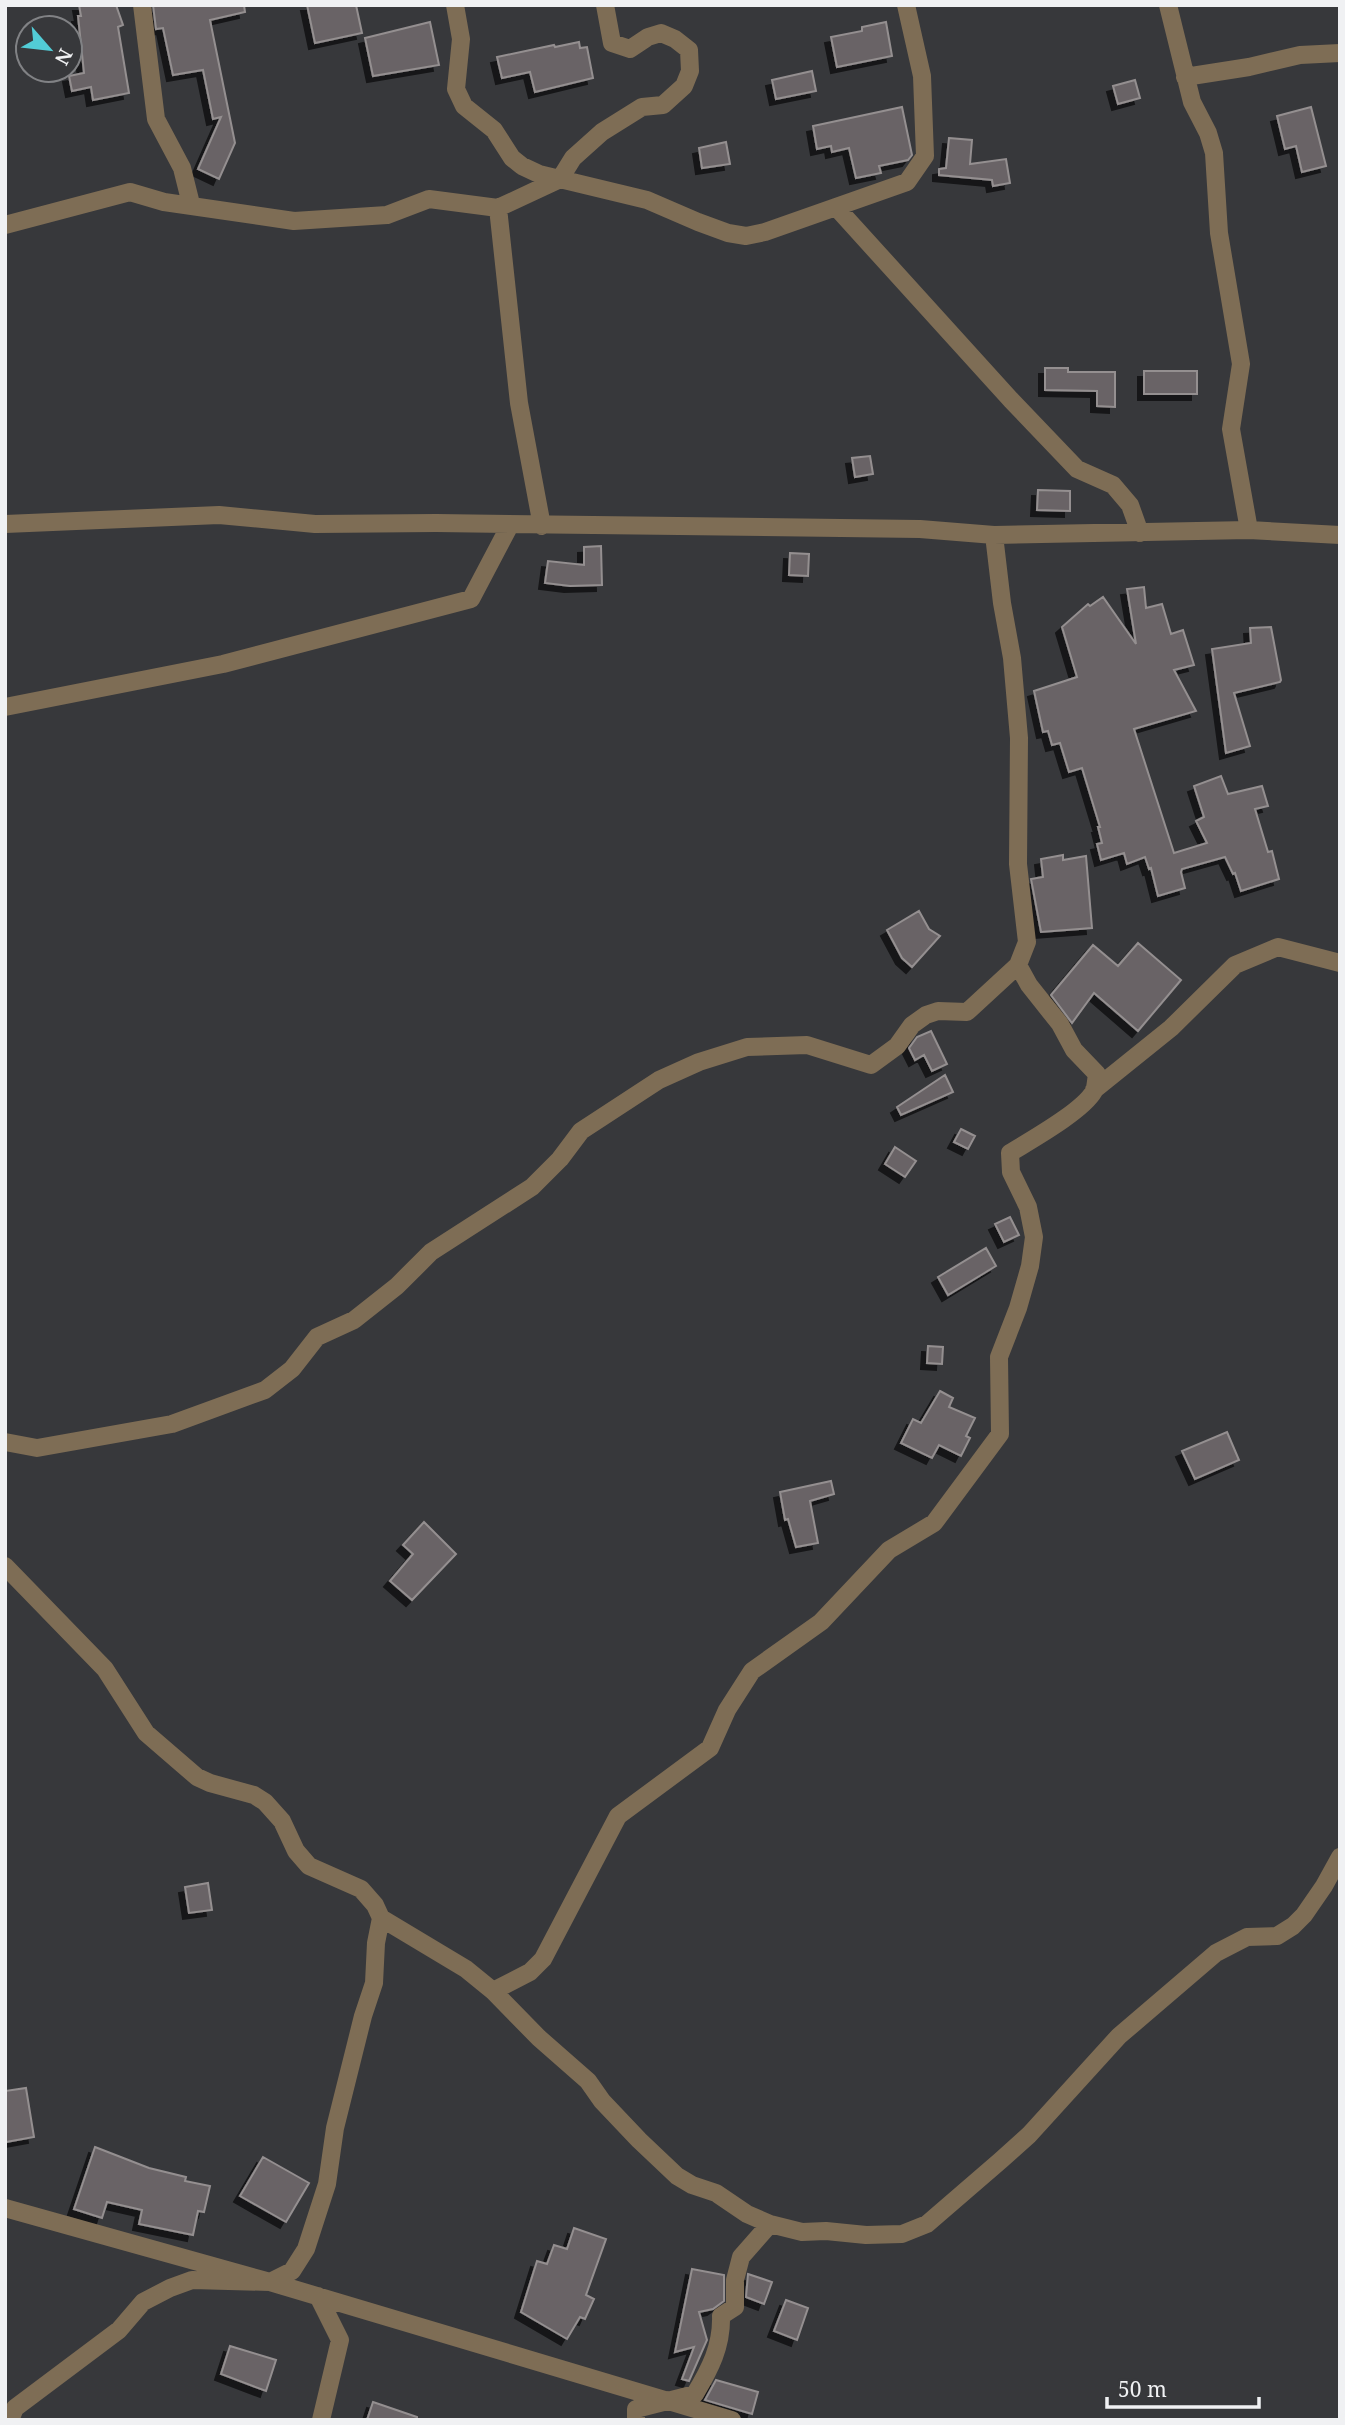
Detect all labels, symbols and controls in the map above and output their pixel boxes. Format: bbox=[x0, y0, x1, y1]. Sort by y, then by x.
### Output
north arrow bbox=[14, 14, 84, 84]
text: N bbox=[49, 44, 79, 70]
scale bar bbox=[1107, 2366, 1259, 2410]
text: 50 m bbox=[1118, 2375, 1167, 2403]

